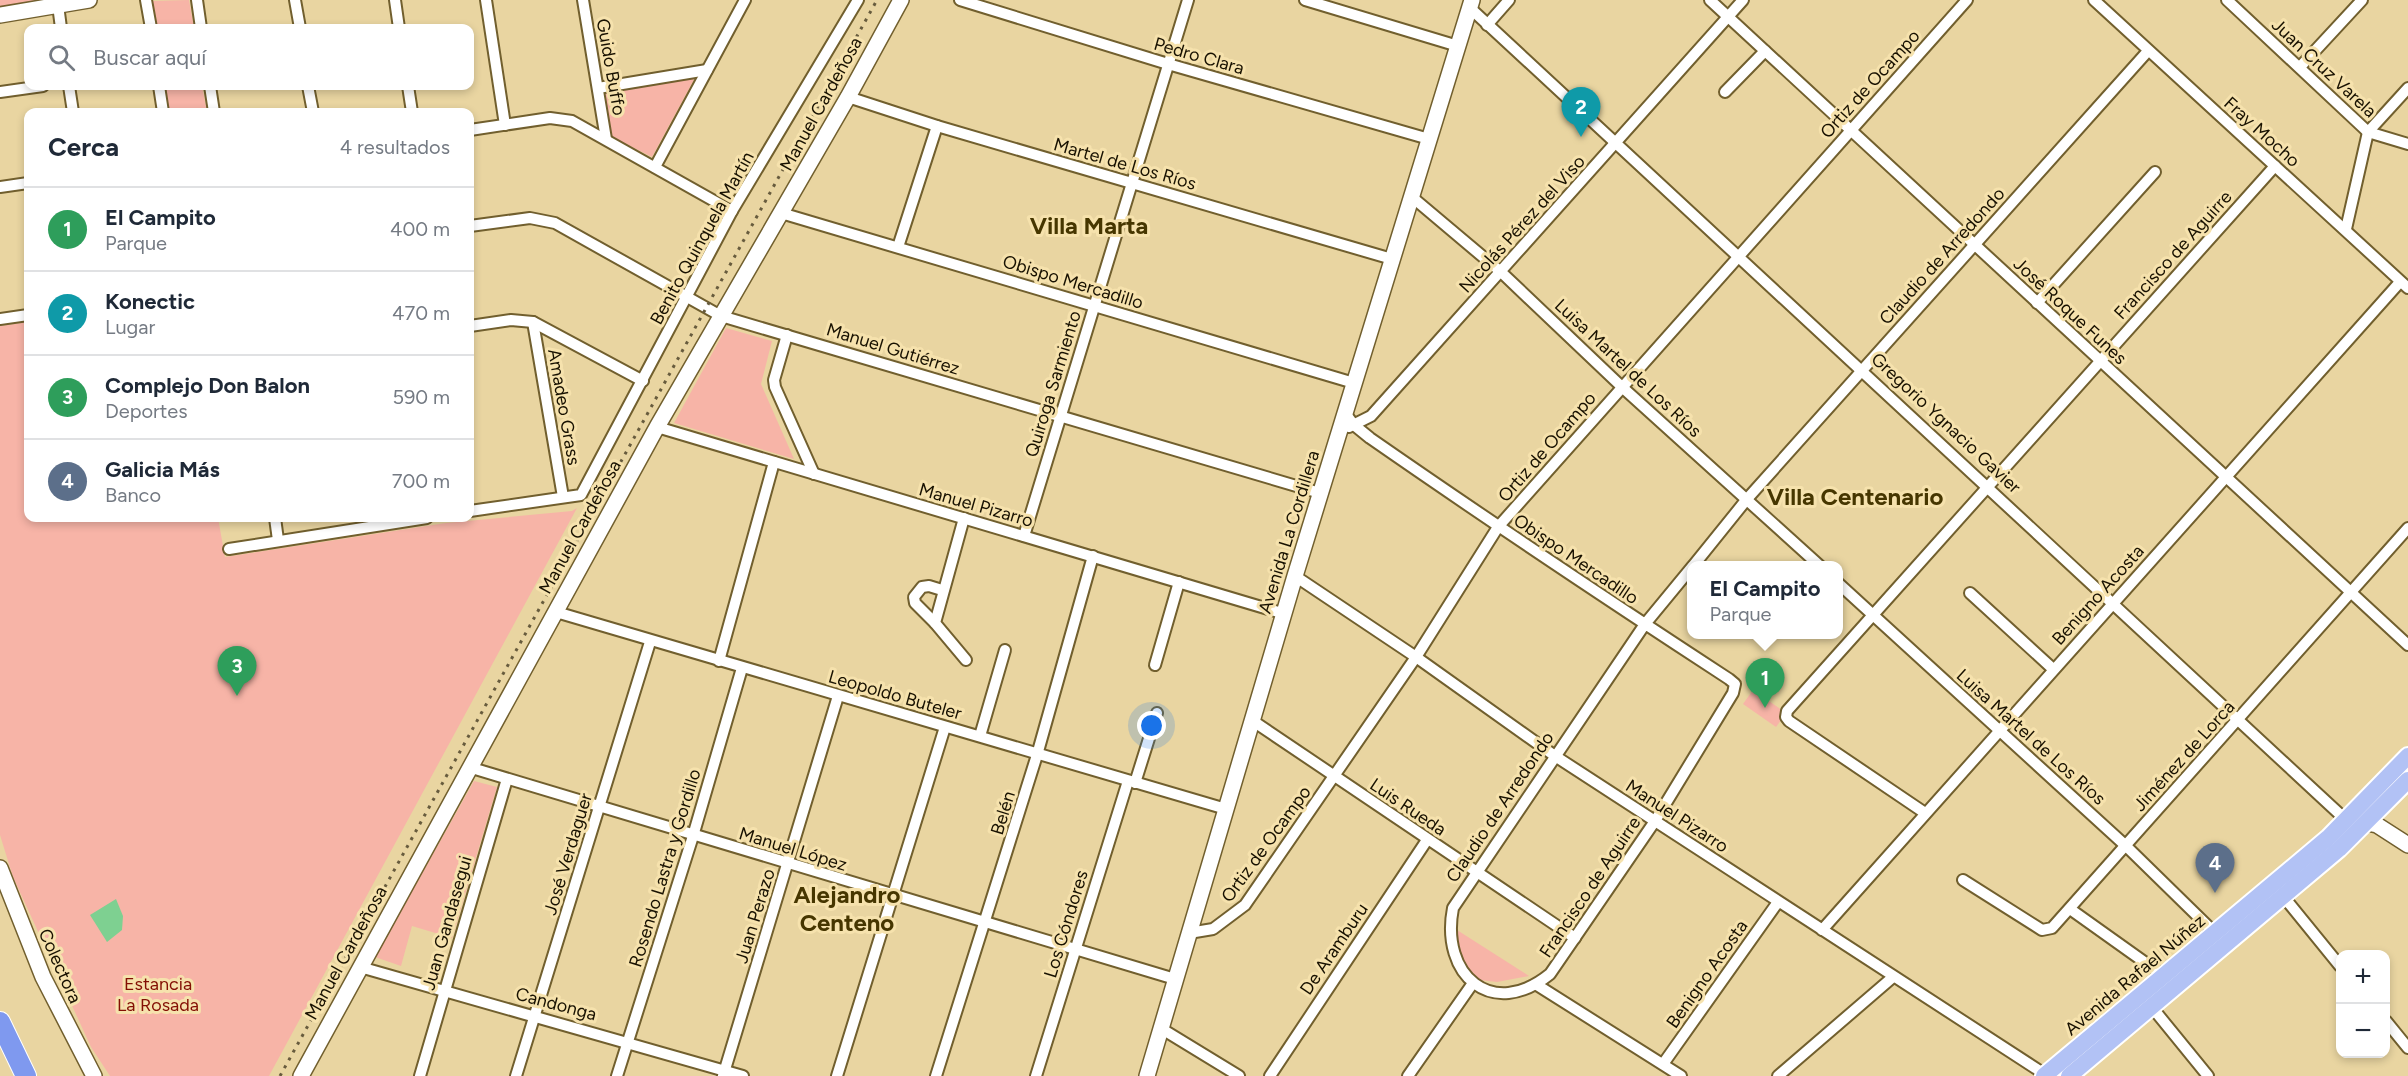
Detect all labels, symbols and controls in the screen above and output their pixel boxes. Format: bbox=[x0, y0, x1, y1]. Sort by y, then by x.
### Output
street label: Juan Cruz Varela bbox=[2267, 14, 2381, 122]
street label: Guido Buffo bbox=[592, 17, 630, 117]
search box bbox=[24, 24, 474, 90]
street label: Ortiz de Ocampo bbox=[1816, 25, 1924, 143]
street label: Manuel Cardeñosa bbox=[775, 33, 867, 175]
street label: Pedro Clara bbox=[1151, 33, 1247, 79]
icon: search bbox=[45, 41, 78, 74]
text: Buscar aquí bbox=[93, 44, 206, 71]
pin: 2 bbox=[1562, 88, 1600, 137]
street label: Fray Mocho bbox=[2220, 92, 2304, 172]
text: Cerca bbox=[48, 131, 119, 163]
street label: Martel de Los Ríos bbox=[1051, 133, 1199, 195]
text: 4 resultados bbox=[340, 135, 450, 159]
street label: Benito Quinquela Martín bbox=[645, 148, 759, 328]
street label: Nicolás Pérez del Viso bbox=[1454, 151, 1590, 297]
street label: Claudio de Arredondo bbox=[1875, 183, 2009, 329]
street label: Francisco de Aguirre bbox=[2109, 186, 2237, 324]
text: El Campito bbox=[105, 204, 216, 231]
district label: Villa Marta bbox=[1030, 211, 1148, 240]
text: 1 bbox=[63, 217, 72, 241]
text: 400 m bbox=[390, 217, 450, 241]
text: Parque bbox=[105, 231, 167, 255]
street label: Obispo Mercadillo bbox=[1000, 250, 1146, 314]
street label: José Roque Funes bbox=[2009, 253, 2131, 369]
text: Konectic bbox=[105, 288, 195, 315]
street label: Luisa Martel de Los Ríos bbox=[1550, 294, 1706, 442]
text: 2 bbox=[62, 301, 73, 325]
text: 470 m bbox=[392, 301, 450, 325]
street label: Quiroga Sarmiento bbox=[1020, 308, 1086, 460]
text: Lugar bbox=[105, 315, 155, 339]
street label: Manuel Gutiérrez bbox=[824, 318, 962, 380]
street label: Amadeo Grass bbox=[543, 347, 585, 467]
street label: Gregorio Ygnacio Gavier bbox=[1867, 348, 2025, 498]
text: Complejo Don Balon bbox=[105, 372, 310, 399]
text: 3 bbox=[62, 385, 73, 409]
text: 590 m bbox=[392, 385, 450, 409]
street label: Ortiz de Ocampo bbox=[1493, 388, 1601, 506]
text: Deportes bbox=[105, 399, 188, 423]
street label: Avenida La Cordillera bbox=[1254, 448, 1324, 616]
text: Galicia Más bbox=[105, 456, 220, 483]
street label: Manuel Cardeñosa bbox=[534, 456, 626, 598]
text: 4 bbox=[61, 469, 74, 493]
text: 700 m bbox=[392, 469, 450, 493]
street label: Manuel Pizarro bbox=[916, 478, 1036, 532]
district label: Villa Centenario bbox=[1767, 482, 1943, 511]
text: Banco bbox=[105, 483, 161, 507]
street label: Obispo Mercadillo bbox=[1509, 509, 1643, 609]
street label: Benigno Acosta bbox=[2047, 540, 2149, 650]
popup bbox=[1687, 561, 1843, 639]
text: El Campito bbox=[1710, 575, 1820, 602]
text: Parque bbox=[1710, 602, 1772, 626]
pin: 3 bbox=[218, 646, 256, 696]
pin: 1 bbox=[1746, 658, 1784, 708]
street label: Luisa Martel de Los Ríos bbox=[1952, 664, 2110, 810]
street label: Leopoldo Buteler bbox=[826, 665, 964, 725]
street label: Jiménez de Lorca bbox=[2129, 696, 2239, 816]
your location bbox=[1137, 711, 1166, 740]
street label: Claudio de Arredondo bbox=[1441, 728, 1559, 886]
street label: Rosendo Lastra y Gordillo bbox=[624, 766, 706, 970]
street label: Luis Rueda bbox=[1366, 773, 1450, 841]
street label: Manuel Pizarro bbox=[1622, 775, 1732, 857]
street label: Ortiz de Ocampo bbox=[1216, 782, 1316, 906]
street label: Belén bbox=[986, 788, 1020, 838]
street label: José Verdaguer bbox=[539, 790, 597, 918]
street label: Francisco de Aguirre bbox=[1535, 812, 1645, 962]
street label: Manuel López bbox=[736, 822, 850, 876]
pin: 4 bbox=[2196, 844, 2234, 893]
street label: Juan Gandasegui bbox=[417, 853, 477, 993]
street label: Juan Perazo bbox=[730, 866, 780, 966]
street label: Los Cóndores bbox=[1039, 868, 1093, 980]
district label: Alejandro Centeno bbox=[793, 880, 901, 937]
street label: Manuel Cardeñosa bbox=[300, 882, 392, 1024]
street label: De Aramburu bbox=[1295, 899, 1373, 999]
street label: Avenida Rafael Núñez bbox=[2060, 910, 2210, 1040]
street label: Benigno Acosta bbox=[1662, 916, 1752, 1032]
street label: Colectora bbox=[34, 925, 86, 1007]
map controls bbox=[2336, 950, 2390, 1058]
button: + bbox=[2336, 950, 2390, 1004]
park label: Estancia La Rosada bbox=[117, 973, 199, 1016]
street label: Candonga bbox=[513, 983, 599, 1025]
button: − bbox=[2336, 1004, 2390, 1058]

